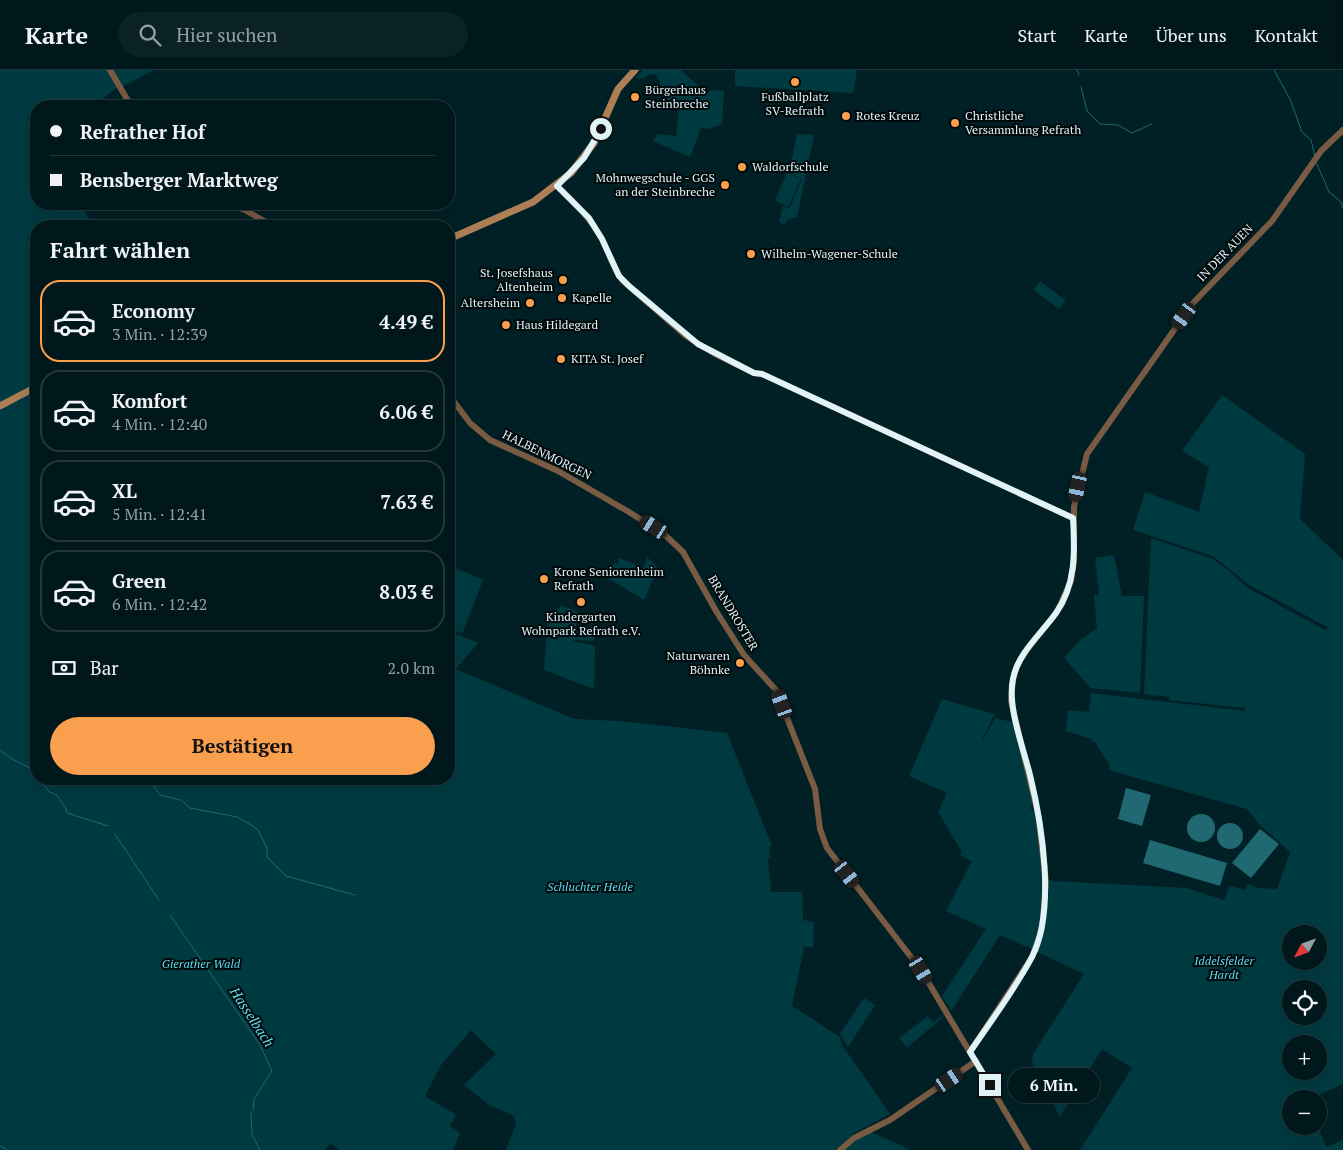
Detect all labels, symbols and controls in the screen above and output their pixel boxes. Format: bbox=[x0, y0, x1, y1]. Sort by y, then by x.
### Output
search box bbox=[118, 12, 468, 57]
text: Karte bbox=[25, 19, 88, 51]
icon: search bbox=[136, 21, 164, 49]
text: Hier suchen bbox=[176, 22, 277, 47]
text: Start bbox=[1017, 23, 1056, 47]
text: Karte bbox=[1084, 23, 1128, 47]
text: Über uns bbox=[1156, 23, 1227, 47]
text: Kontakt bbox=[1255, 23, 1318, 47]
marker: Fußballplatz SV-Refrath bbox=[789, 76, 801, 88]
place label: Bürgerhaus Steinbreche bbox=[645, 82, 709, 111]
place label: Fußballplatz SV-Refrath bbox=[761, 89, 829, 118]
marker: Bürgerhaus Steinbreche bbox=[629, 91, 641, 103]
place label: Rotes Kreuz bbox=[856, 108, 920, 123]
place label: Christliche Versammlung Refrath bbox=[965, 108, 1081, 137]
marker: Rotes Kreuz bbox=[840, 110, 852, 122]
marker: Christliche Versammlung Refrath bbox=[949, 117, 961, 129]
route start bbox=[590, 118, 612, 140]
text: Refrather Hof bbox=[80, 119, 205, 144]
place label: Waldorfschule bbox=[752, 159, 828, 174]
marker: Waldorfschule bbox=[736, 161, 748, 173]
text: Bensberger Marktweg bbox=[80, 167, 278, 192]
place label: Mohnwegschule - GGS an der Steinbreche bbox=[596, 170, 715, 199]
marker: Mohnwegschule - GGS an der Steinbreche bbox=[719, 179, 731, 191]
street label: IN DER AUEN bbox=[1194, 221, 1256, 284]
text: Fahrt wählen bbox=[50, 235, 190, 264]
place label: Wilhelm-Wagener-Schule bbox=[761, 246, 898, 261]
marker: Wilhelm-Wagener-Schule bbox=[745, 248, 757, 260]
place label: St. Josefshaus Altenheim bbox=[480, 265, 554, 294]
marker: St. Josefshaus Altenheim bbox=[557, 274, 569, 286]
place label: Kapelle bbox=[572, 290, 612, 305]
marker: Kapelle bbox=[556, 292, 568, 304]
place label: Altersheim bbox=[461, 295, 521, 310]
marker: Altersheim bbox=[524, 297, 536, 309]
text: Economy bbox=[112, 298, 195, 323]
icon: car bbox=[52, 299, 97, 344]
car bbox=[1169, 299, 1198, 333]
text: 4.49 € bbox=[379, 309, 433, 334]
place label: Haus Hildegard bbox=[516, 317, 598, 332]
marker: Haus Hildegard bbox=[500, 319, 512, 331]
text: 3 Min. · 12:39 bbox=[112, 323, 207, 345]
place label: KITA St. Josef bbox=[571, 351, 644, 366]
marker: KITA St. Josef bbox=[555, 353, 567, 365]
text: Komfort bbox=[112, 388, 187, 413]
icon: car bbox=[52, 389, 97, 434]
text: 6.06 € bbox=[379, 399, 433, 424]
text: 4 Min. · 12:40 bbox=[112, 413, 207, 435]
street label: HALBENMORGEN bbox=[500, 426, 594, 483]
car bbox=[1067, 471, 1088, 503]
text: XL bbox=[112, 478, 137, 503]
icon: car bbox=[52, 479, 97, 524]
text: 7.63 € bbox=[380, 489, 433, 514]
text: 5 Min. · 12:41 bbox=[112, 503, 207, 525]
car bbox=[637, 513, 670, 541]
place label: Krone Seniorenheim Refrath bbox=[554, 564, 664, 593]
text: Green bbox=[112, 568, 166, 593]
icon: car bbox=[52, 569, 97, 614]
street label: BRANDROSTER bbox=[705, 572, 762, 653]
marker: Krone Seniorenheim Refrath bbox=[538, 573, 550, 585]
text: 8.03 € bbox=[379, 579, 433, 604]
text: 6 Min. · 12:42 bbox=[112, 593, 207, 615]
marker: Kindergarten Wohnpark Refrath e.V. bbox=[575, 596, 587, 608]
place label: Kindergarten Wohnpark Refrath e.V. bbox=[521, 609, 641, 638]
place label: Naturwaren Böhnke bbox=[667, 648, 730, 677]
icon: cash bbox=[50, 654, 78, 682]
text: Bar bbox=[90, 655, 119, 680]
text: 2.0 km bbox=[388, 657, 435, 679]
marker: Naturwaren Böhnke bbox=[734, 657, 746, 669]
car bbox=[769, 687, 794, 721]
button: Bestätigen bbox=[50, 717, 435, 775]
car bbox=[831, 858, 862, 890]
park label: Schluchter Heide bbox=[547, 879, 633, 894]
north arrow bbox=[1282, 925, 1328, 970]
map controls bbox=[1282, 925, 1327, 1135]
car bbox=[906, 953, 935, 987]
park label: Iddelsfelder Hardt bbox=[1193, 953, 1255, 982]
park label: Gierather Wald bbox=[162, 956, 241, 971]
button: locate bbox=[1282, 980, 1327, 1025]
water label: Hasselbach bbox=[225, 982, 279, 1050]
button: + bbox=[1282, 1035, 1327, 1080]
car bbox=[932, 1065, 965, 1095]
callout: 6 Min. bbox=[1008, 1068, 1100, 1102]
route end bbox=[979, 1074, 1001, 1096]
text: 6 Min. bbox=[1030, 1074, 1078, 1096]
button: − bbox=[1282, 1090, 1327, 1135]

